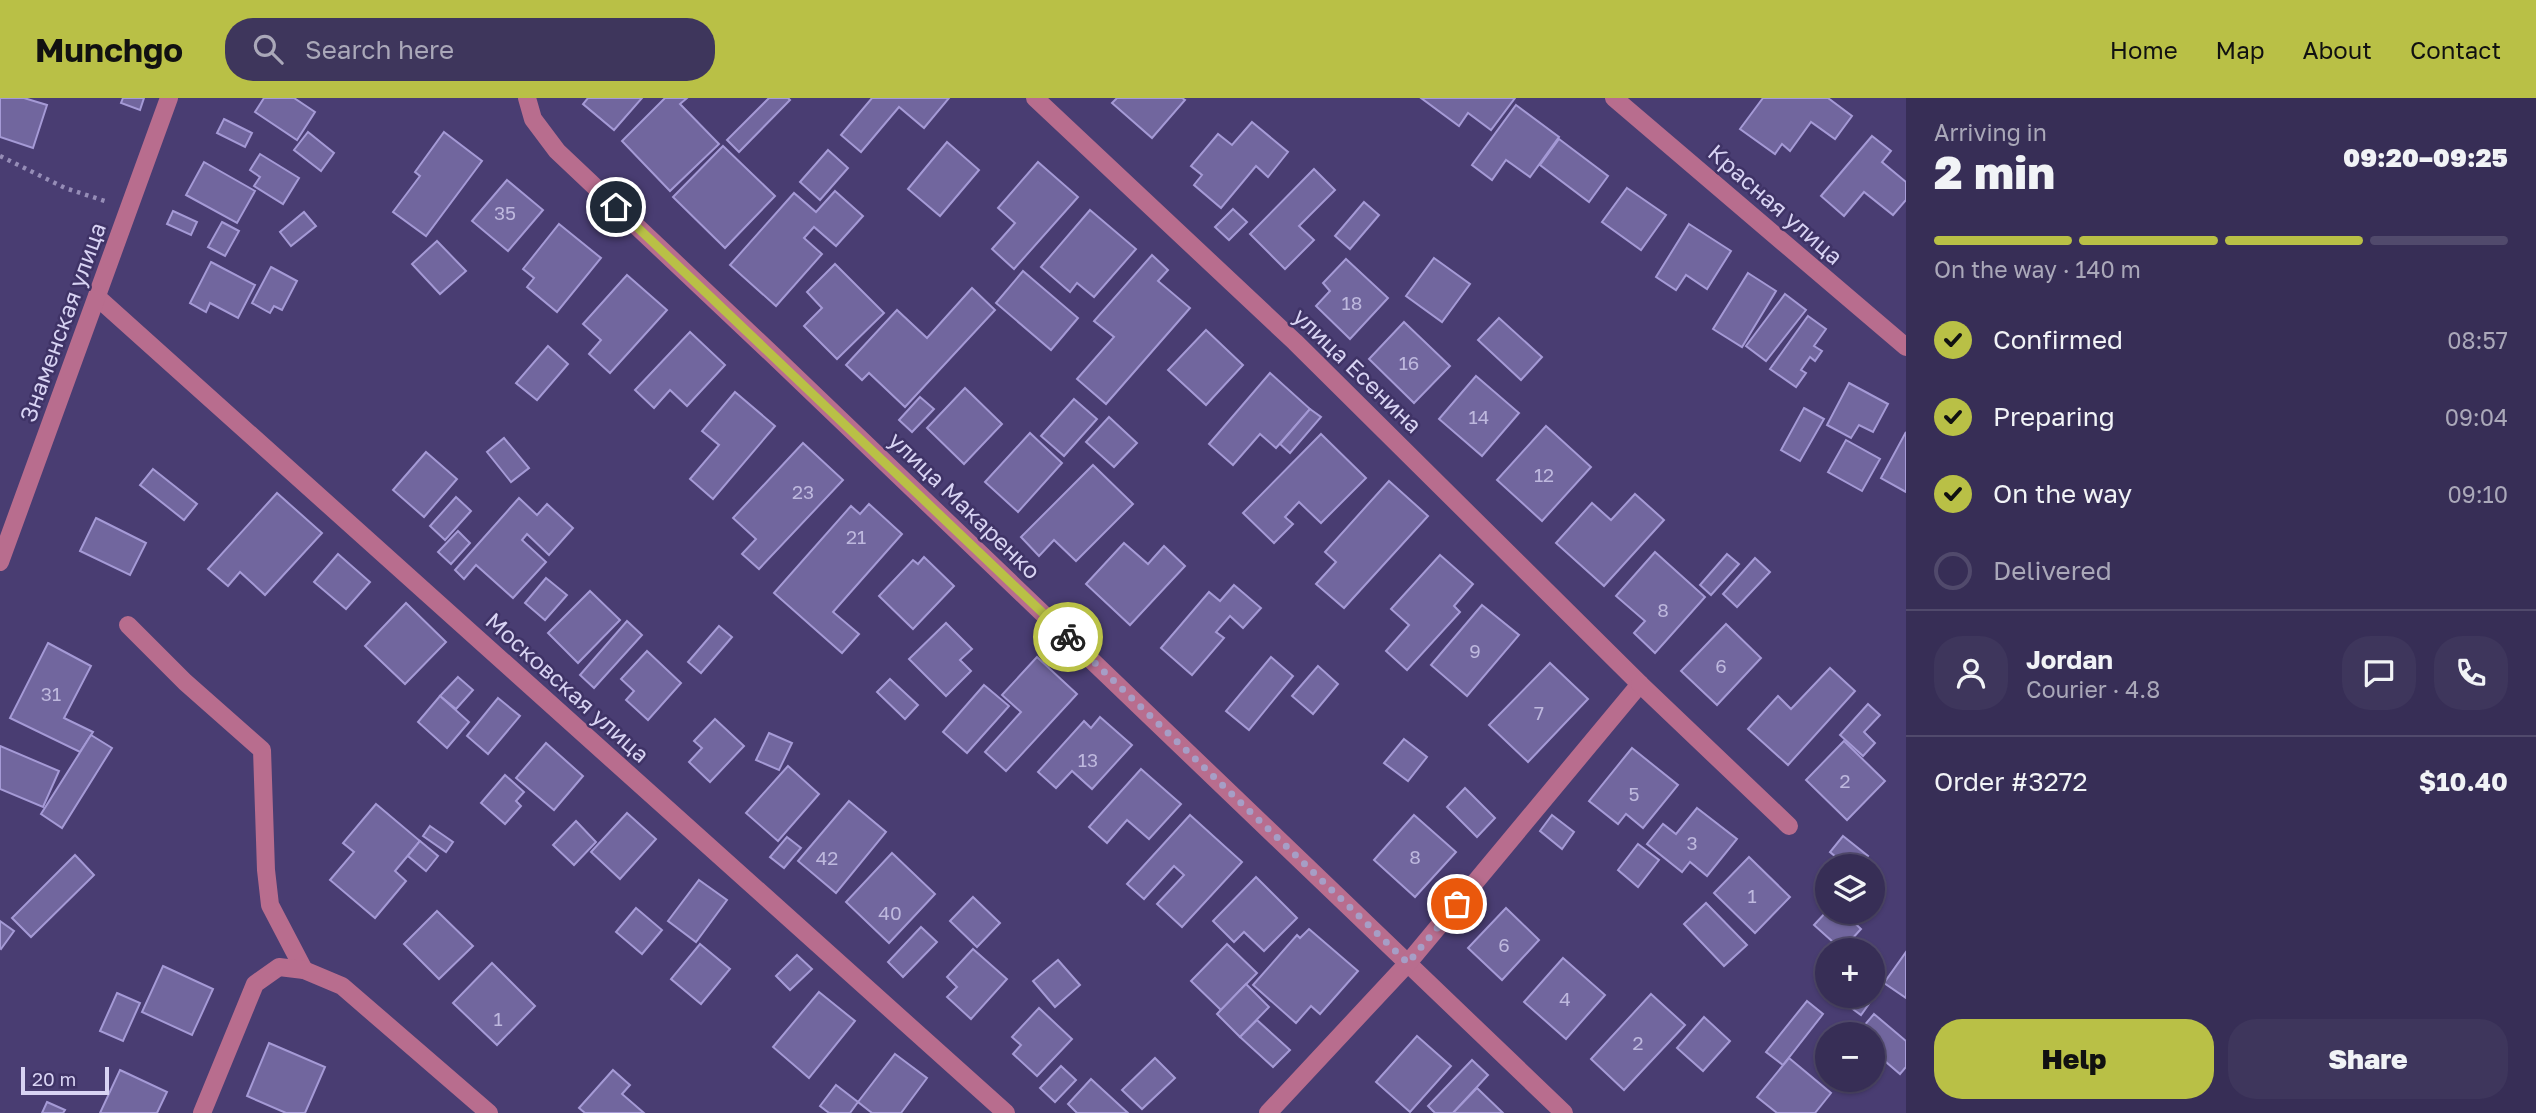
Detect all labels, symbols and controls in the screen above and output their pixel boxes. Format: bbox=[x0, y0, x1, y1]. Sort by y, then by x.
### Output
search box bbox=[225, 18, 715, 81]
text: Munchgo bbox=[35, 30, 183, 69]
icon: search bbox=[249, 30, 287, 68]
text: Search here bbox=[305, 34, 454, 65]
text: Home bbox=[2110, 35, 2178, 64]
text: Map bbox=[2216, 35, 2265, 64]
text: About bbox=[2303, 35, 2372, 64]
text: Contact bbox=[2410, 35, 2501, 64]
text: Arriving in bbox=[1934, 118, 2047, 146]
street label: Красная улица bbox=[1703, 138, 1849, 270]
text: 09:20–09:25 bbox=[2343, 142, 2508, 173]
text: 2 min bbox=[1934, 144, 2055, 199]
pin bbox=[586, 177, 646, 237]
icon: home bbox=[597, 188, 635, 226]
house number: 35 bbox=[494, 201, 516, 224]
street label: Знаменская улица bbox=[13, 218, 111, 426]
text: On the way · 140 m bbox=[1934, 255, 2141, 283]
house number: 18 bbox=[1342, 291, 1362, 314]
street label: улица Есенина bbox=[1288, 302, 1428, 438]
icon: check bbox=[1934, 321, 1972, 359]
text: Confirmed bbox=[1993, 324, 2123, 355]
text: 08:57 bbox=[2447, 326, 2508, 354]
house number: 16 bbox=[1399, 351, 1419, 374]
icon: check bbox=[1934, 398, 1972, 436]
text: Preparing bbox=[1993, 401, 2115, 432]
text: 09:04 bbox=[2445, 403, 2508, 431]
house number: 14 bbox=[1469, 405, 1489, 428]
street label: улица Макаренко bbox=[883, 425, 1047, 585]
house number: 12 bbox=[1534, 463, 1554, 486]
icon: check bbox=[1934, 475, 1972, 513]
text: On the way bbox=[1993, 478, 2132, 509]
house number: 23 bbox=[792, 480, 814, 503]
text: 09:10 bbox=[2448, 480, 2508, 508]
house number: 21 bbox=[846, 525, 866, 548]
text: Delivered bbox=[1993, 555, 2112, 586]
house number: 8 bbox=[1657, 598, 1669, 621]
courier bbox=[1033, 602, 1103, 672]
street label: Московская улица bbox=[480, 606, 656, 768]
icon: bike bbox=[1049, 618, 1087, 656]
button: person bbox=[1934, 636, 2008, 710]
button: chat bbox=[2342, 636, 2416, 710]
button: phone bbox=[2434, 636, 2508, 710]
house number: 9 bbox=[1469, 639, 1481, 662]
text: Jordan bbox=[2026, 644, 2113, 675]
house number: 6 bbox=[1715, 654, 1727, 677]
text: Courier · 4.8 bbox=[2026, 675, 2160, 703]
house number: 31 bbox=[41, 682, 61, 705]
house number: 7 bbox=[1534, 701, 1544, 724]
house number: 13 bbox=[1078, 748, 1098, 771]
text: Order #3272 bbox=[1934, 766, 2088, 797]
text: $10.40 bbox=[2419, 766, 2508, 797]
house number: 2 bbox=[1839, 769, 1851, 792]
house number: 5 bbox=[1628, 782, 1640, 805]
house number: 3 bbox=[1686, 831, 1698, 854]
house number: 8 bbox=[1409, 845, 1421, 868]
house number: 42 bbox=[816, 846, 838, 869]
map controls bbox=[1815, 854, 1885, 1092]
button: layers bbox=[1815, 854, 1885, 924]
pin bbox=[1427, 874, 1487, 934]
house number: 1 bbox=[1747, 884, 1757, 907]
icon: bag bbox=[1438, 885, 1476, 923]
house number: 40 bbox=[878, 901, 902, 924]
house number: 6 bbox=[1498, 933, 1510, 956]
button: + bbox=[1815, 938, 1885, 1008]
house number: 4 bbox=[1559, 987, 1571, 1010]
house number: 1 bbox=[493, 1007, 503, 1030]
button: Help bbox=[1934, 1019, 2214, 1099]
button: Share bbox=[2228, 1019, 2508, 1099]
button: − bbox=[1815, 1022, 1885, 1092]
house number: 2 bbox=[1632, 1031, 1644, 1054]
scale bar bbox=[21, 1064, 108, 1096]
text: 20 m bbox=[32, 1067, 76, 1090]

